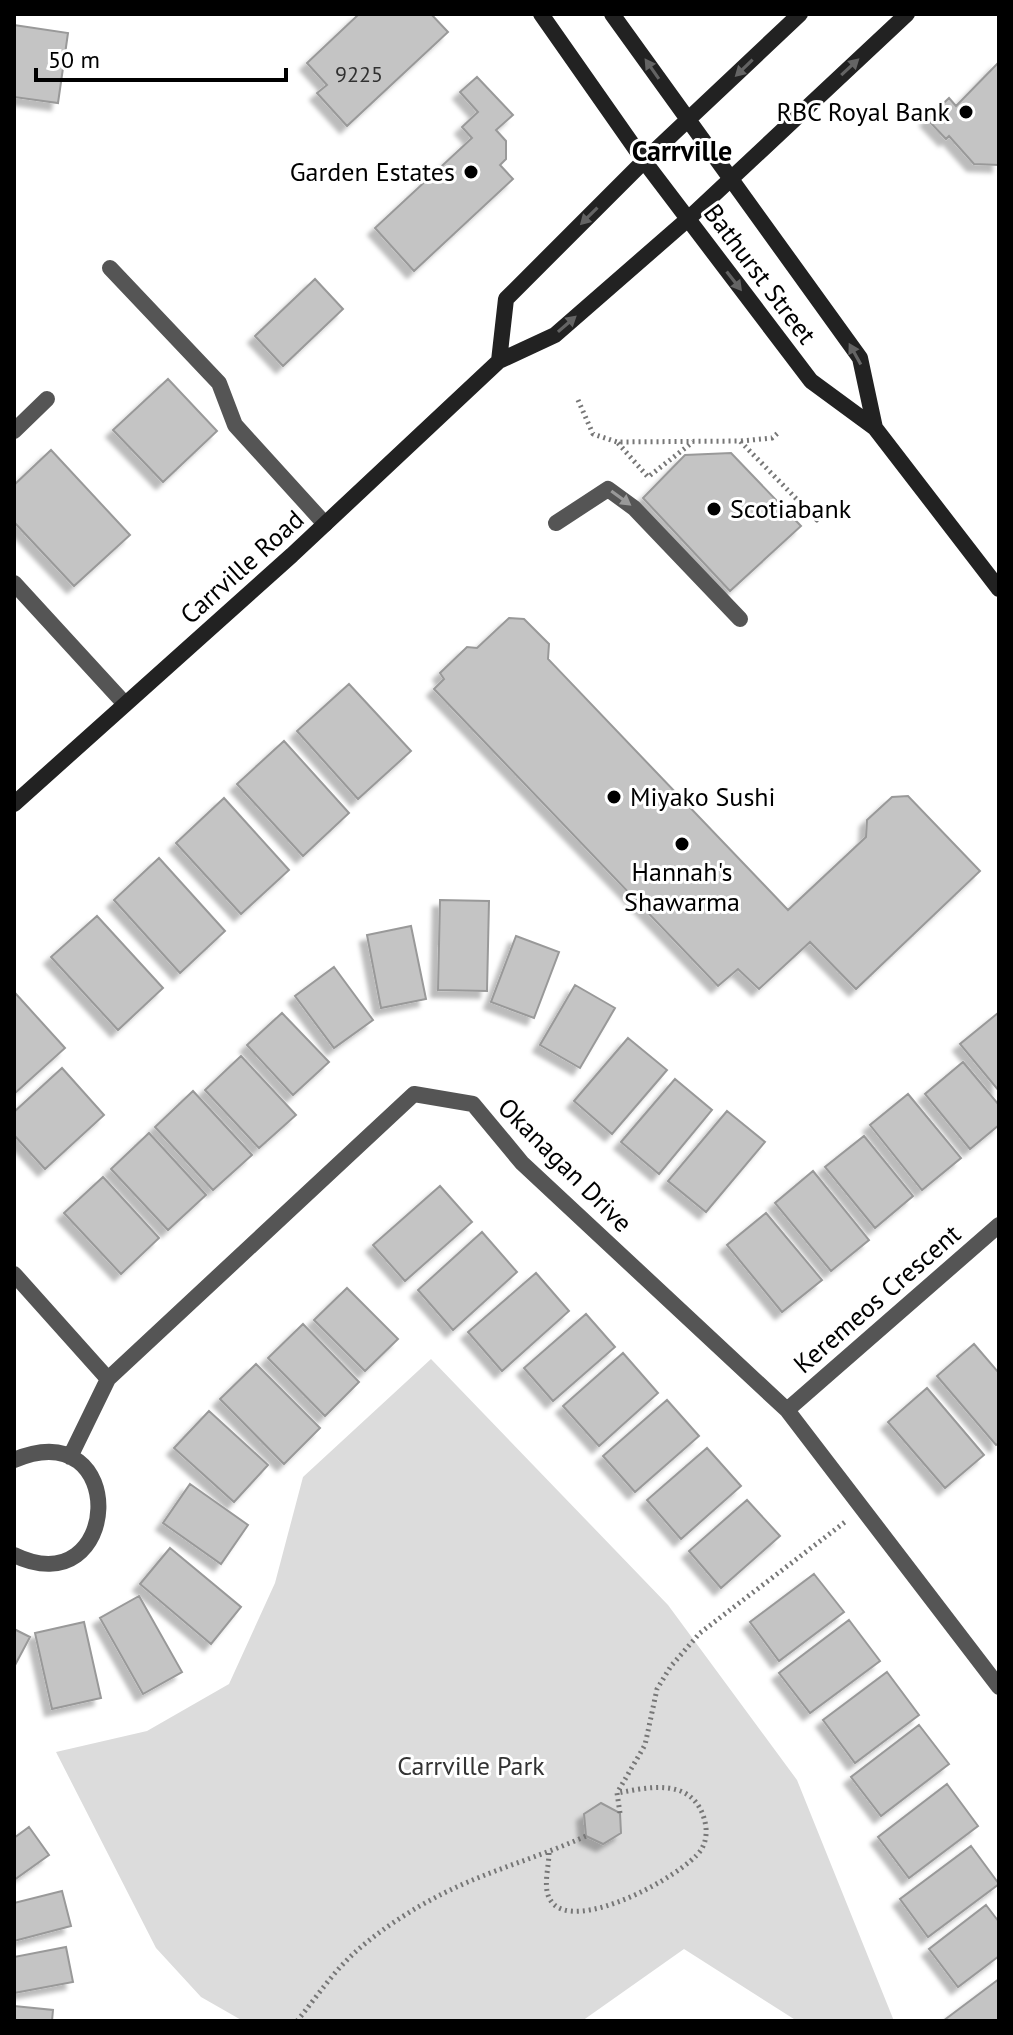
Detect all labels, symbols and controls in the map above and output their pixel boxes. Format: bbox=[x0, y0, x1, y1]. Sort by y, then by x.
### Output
scale bar bbox=[36, 32, 286, 82]
text: 50 m bbox=[48, 44, 100, 75]
one-way arrow bbox=[735, 58, 754, 77]
one-way arrow bbox=[841, 58, 860, 76]
one-way arrow bbox=[645, 59, 660, 80]
house number: 9225 bbox=[335, 60, 383, 88]
place label: RBC Royal Bank bbox=[776, 95, 951, 128]
marker: RBC Royal Bank bbox=[957, 103, 975, 121]
district label: Carrville bbox=[632, 132, 732, 169]
place label: Garden Estates bbox=[290, 155, 455, 188]
marker: Garden Estates bbox=[462, 163, 480, 181]
street label: Bathurst Street bbox=[697, 197, 824, 350]
one-way arrow bbox=[580, 207, 599, 225]
one-way arrow bbox=[725, 271, 742, 292]
one-way arrow bbox=[558, 316, 577, 334]
one-way arrow bbox=[848, 343, 862, 365]
one-way arrow bbox=[610, 490, 632, 506]
place label: Scotiabank bbox=[730, 492, 852, 525]
marker: Scotiabank bbox=[705, 500, 723, 518]
street label: Carrville Road bbox=[173, 503, 310, 631]
place label: Miyako Sushi bbox=[630, 780, 776, 813]
marker: Miyako Sushi bbox=[605, 788, 623, 806]
marker: Hannah's Shawarma bbox=[673, 835, 691, 853]
place label: Hannah's Shawarma bbox=[624, 855, 740, 918]
street label: Okanagan Drive bbox=[491, 1091, 639, 1239]
street label: Keremeos Crescent bbox=[786, 1217, 967, 1380]
park label: Carrville Park bbox=[397, 1749, 545, 1782]

